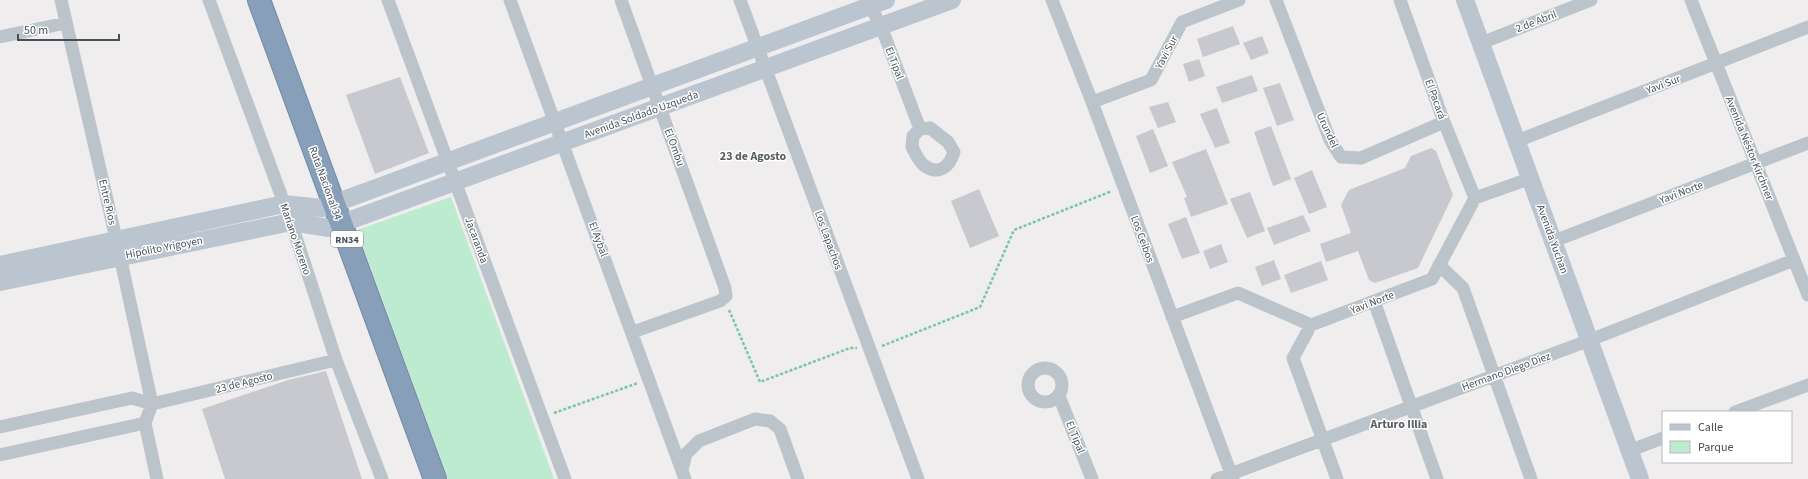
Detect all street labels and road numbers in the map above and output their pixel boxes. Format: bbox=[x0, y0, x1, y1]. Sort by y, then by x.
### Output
street label: 2 de Abril bbox=[1514, 7, 1559, 36]
street label: Yavi Sur bbox=[1151, 33, 1182, 72]
street label: El Tipal bbox=[881, 45, 908, 82]
street label: Yavi Sur bbox=[1643, 71, 1683, 98]
street label: El Pacará bbox=[1421, 77, 1450, 121]
street label: Avenida Soldado Uzqueda bbox=[582, 87, 700, 142]
street label: Avenida Néstor Kirchner bbox=[1722, 94, 1777, 202]
street label: Urundel bbox=[1313, 110, 1342, 150]
street label: El Ombu bbox=[661, 126, 688, 168]
street label: Ruta Nacional 34 bbox=[305, 144, 346, 223]
street label: Yavi Norte bbox=[1656, 177, 1706, 208]
street label: Entre Ríos bbox=[95, 178, 120, 227]
street label: Mariano Moreno bbox=[276, 201, 315, 277]
street label: Avenida Yuchan bbox=[1533, 203, 1572, 276]
street label: Los Lapachos bbox=[811, 209, 846, 272]
street label: Los Ceibos bbox=[1127, 214, 1158, 265]
street label: Jacaranda bbox=[461, 215, 492, 265]
street label: El Aybal bbox=[585, 220, 612, 259]
road number: RN34 bbox=[331, 231, 363, 247]
street label: Hipólito Yrigoyen bbox=[124, 233, 204, 262]
street label: Yavi Norte bbox=[1347, 287, 1397, 318]
street label: Hermano Diego Diez bbox=[1460, 348, 1553, 394]
street label: 23 de Agosto bbox=[214, 368, 274, 397]
street label: El Tipal bbox=[1062, 419, 1089, 456]

